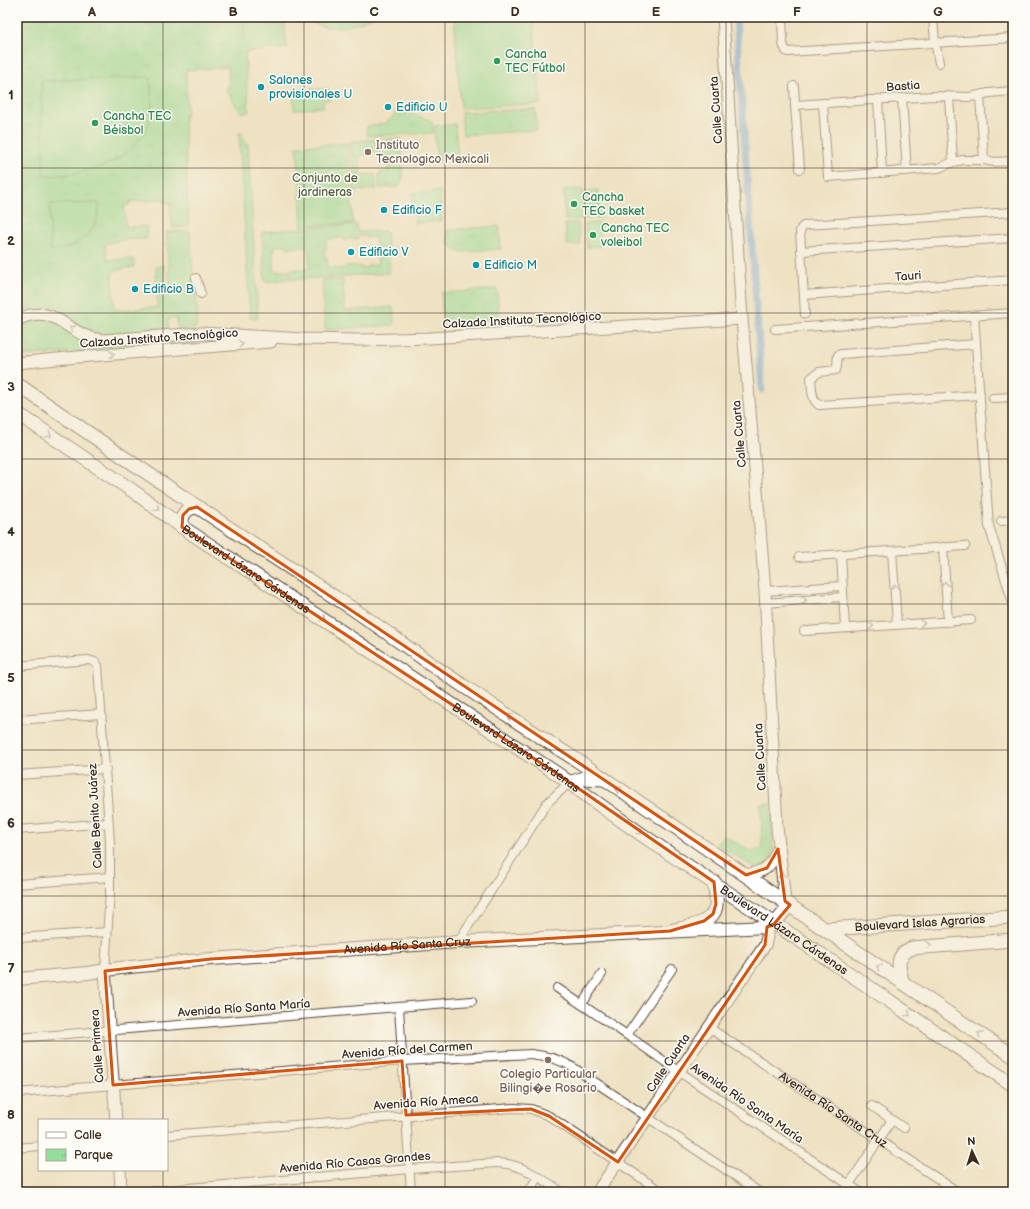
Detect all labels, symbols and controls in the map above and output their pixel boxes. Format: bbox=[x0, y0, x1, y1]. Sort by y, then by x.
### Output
text: A bbox=[87, 4, 96, 20]
text: B bbox=[228, 4, 238, 20]
text: C bbox=[369, 4, 379, 20]
text: D bbox=[510, 4, 520, 20]
text: E bbox=[652, 4, 661, 20]
text: F bbox=[793, 4, 801, 20]
text: G bbox=[933, 4, 943, 20]
place label: Cancha TEC Fútbol bbox=[505, 47, 565, 76]
marker: Cancha TEC Fútbol bbox=[492, 56, 502, 66]
place label: Salones provisionales U bbox=[269, 73, 352, 102]
street label: Calle Cuarta bbox=[707, 76, 726, 144]
street label: Bastia bbox=[885, 78, 921, 95]
marker: Salones provisionales U bbox=[256, 82, 266, 92]
text: 1 bbox=[8, 87, 14, 103]
place label: Edificio U bbox=[396, 100, 447, 115]
marker: Edificio U bbox=[383, 102, 393, 112]
place label: Cancha TEC Béisbol bbox=[103, 109, 172, 138]
marker: Cancha TEC Béisbol bbox=[90, 118, 100, 128]
place label: Instituto Tecnologico Mexicali bbox=[376, 138, 489, 167]
marker: Instituto Tecnologico Mexicali bbox=[363, 147, 373, 157]
park label: Conjunto de jardineras bbox=[292, 171, 358, 200]
place label: Cancha TEC basket bbox=[582, 190, 645, 219]
marker: Cancha TEC basket bbox=[569, 199, 579, 209]
place label: Edificio F bbox=[392, 203, 443, 218]
marker: Edificio F bbox=[379, 205, 389, 215]
place label: Cancha TEC voleibol bbox=[600, 221, 670, 250]
marker: Cancha TEC voleibol bbox=[588, 230, 598, 240]
text: 2 bbox=[7, 233, 15, 249]
place label: Edificio V bbox=[359, 245, 409, 260]
marker: Edificio V bbox=[346, 247, 356, 257]
place label: Edificio M bbox=[484, 258, 537, 273]
marker: Edificio M bbox=[471, 260, 481, 270]
street label: Tauri bbox=[894, 268, 922, 285]
place label: Edificio B bbox=[143, 282, 194, 297]
marker: Edificio B bbox=[130, 284, 140, 294]
street label: Calzada Instituto Tecnológico bbox=[442, 309, 602, 332]
one-way arrow bbox=[69, 325, 76, 332]
street label: Calzada Instituto Tecnológico bbox=[79, 325, 239, 352]
one-way arrow bbox=[238, 340, 244, 349]
one-way arrow bbox=[109, 350, 115, 359]
text: 3 bbox=[7, 379, 15, 395]
street label: Calle Cuarta bbox=[729, 399, 750, 468]
one-way arrow bbox=[45, 430, 52, 437]
one-way arrow bbox=[152, 503, 159, 510]
street label: Boulevard Lázaro Cárdenas bbox=[178, 522, 313, 617]
text: 4 bbox=[7, 524, 15, 540]
one-way arrow bbox=[941, 581, 950, 587]
one-way arrow bbox=[890, 584, 899, 590]
one-way arrow bbox=[801, 596, 807, 605]
one-way arrow bbox=[319, 614, 326, 622]
one-way arrow bbox=[919, 619, 925, 627]
one-way arrow bbox=[868, 621, 874, 630]
text: 5 bbox=[7, 670, 15, 686]
street label: Boulevard Lázaro Cárdenas bbox=[449, 700, 583, 796]
one-way arrow bbox=[507, 713, 514, 721]
street label: Calle Cuarta bbox=[751, 723, 770, 791]
street label: Calle Benito Juárez bbox=[85, 763, 106, 869]
one-way arrow bbox=[615, 786, 622, 794]
text: 6 bbox=[7, 815, 15, 831]
one-way arrow bbox=[636, 827, 643, 835]
one-way arrow bbox=[723, 859, 730, 866]
one-way arrow bbox=[777, 872, 786, 878]
street label: Boulevard Lázaro Cárdenas bbox=[717, 882, 851, 978]
street label: Boulevard Islas Agrarias bbox=[854, 912, 986, 935]
street label: Avenida Río Santa Cruz bbox=[344, 934, 472, 958]
one-way arrow bbox=[926, 941, 932, 950]
text: 7 bbox=[7, 961, 15, 977]
one-way arrow bbox=[876, 964, 883, 972]
street label: Avenida Río Santa María bbox=[177, 996, 311, 1021]
street label: Calle Primera bbox=[87, 1009, 108, 1083]
one-way arrow bbox=[904, 1009, 911, 1016]
street label: Calle Cuarta bbox=[643, 1031, 694, 1095]
one-way arrow bbox=[978, 1032, 985, 1039]
street label: Avenida Río del Carmen bbox=[341, 1038, 473, 1063]
marker: Colegio Particular Bilingi�e Rosario bbox=[543, 1055, 553, 1065]
street label: Avenida Río Santa María bbox=[688, 1060, 806, 1147]
place label: Colegio Particular Bilingi�e Rosario bbox=[499, 1067, 597, 1096]
street label: Avenida Río Santa Cruz bbox=[776, 1069, 890, 1151]
street label: Avenida Río Ameca bbox=[373, 1091, 479, 1114]
text: 8 bbox=[7, 1107, 15, 1123]
legend bbox=[38, 1119, 168, 1171]
text: Calle bbox=[74, 1128, 102, 1143]
north arrow bbox=[952, 1131, 992, 1171]
text: N bbox=[967, 1135, 976, 1148]
text: Parque bbox=[74, 1148, 113, 1163]
street label: Avenida Río Casas Grandes bbox=[279, 1148, 431, 1177]

